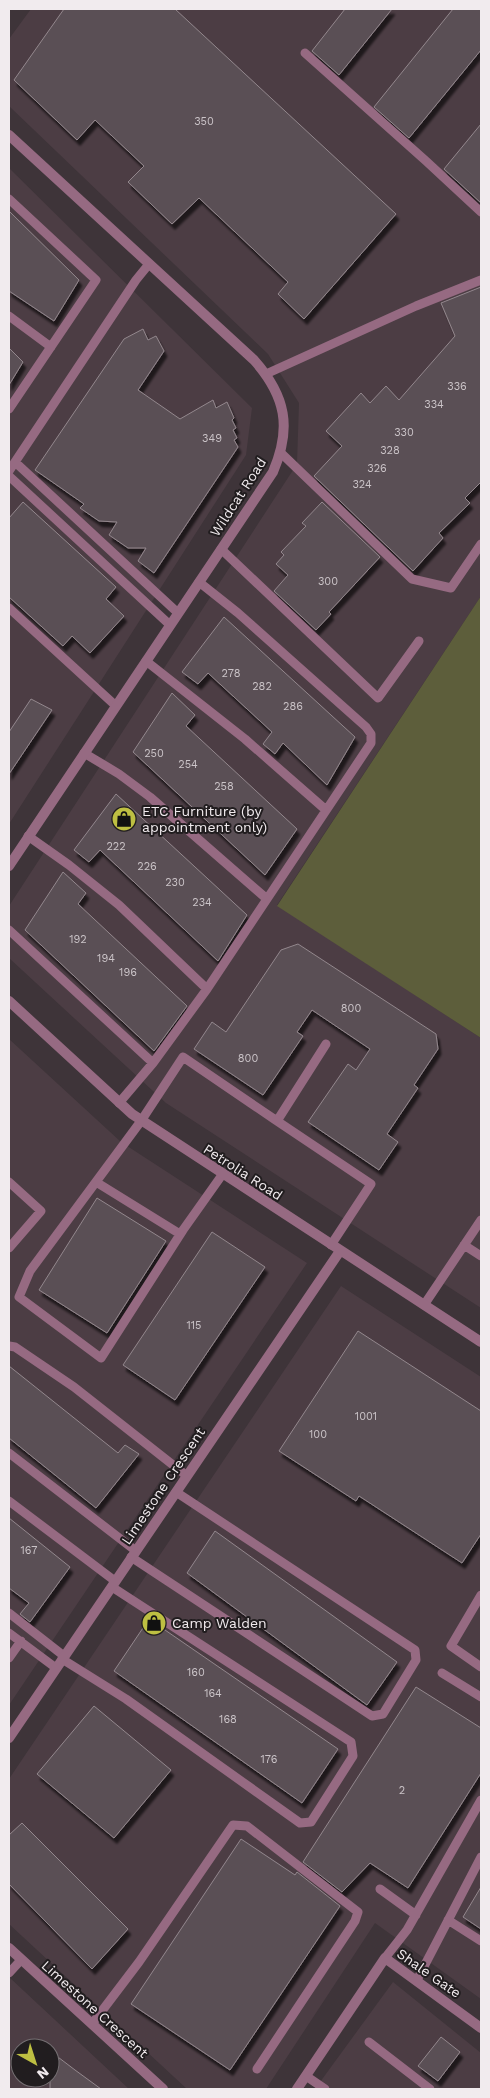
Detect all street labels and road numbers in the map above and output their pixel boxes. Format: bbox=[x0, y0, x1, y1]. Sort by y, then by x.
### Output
street label: Wildcat Road bbox=[207, 455, 269, 539]
street label: Petrolia Road bbox=[201, 1141, 285, 1203]
street label: Limestone Crescent bbox=[118, 1424, 208, 1548]
street label: Shale Gate bbox=[394, 1945, 464, 2001]
street label: Limestone Crescent bbox=[39, 1957, 152, 2061]

